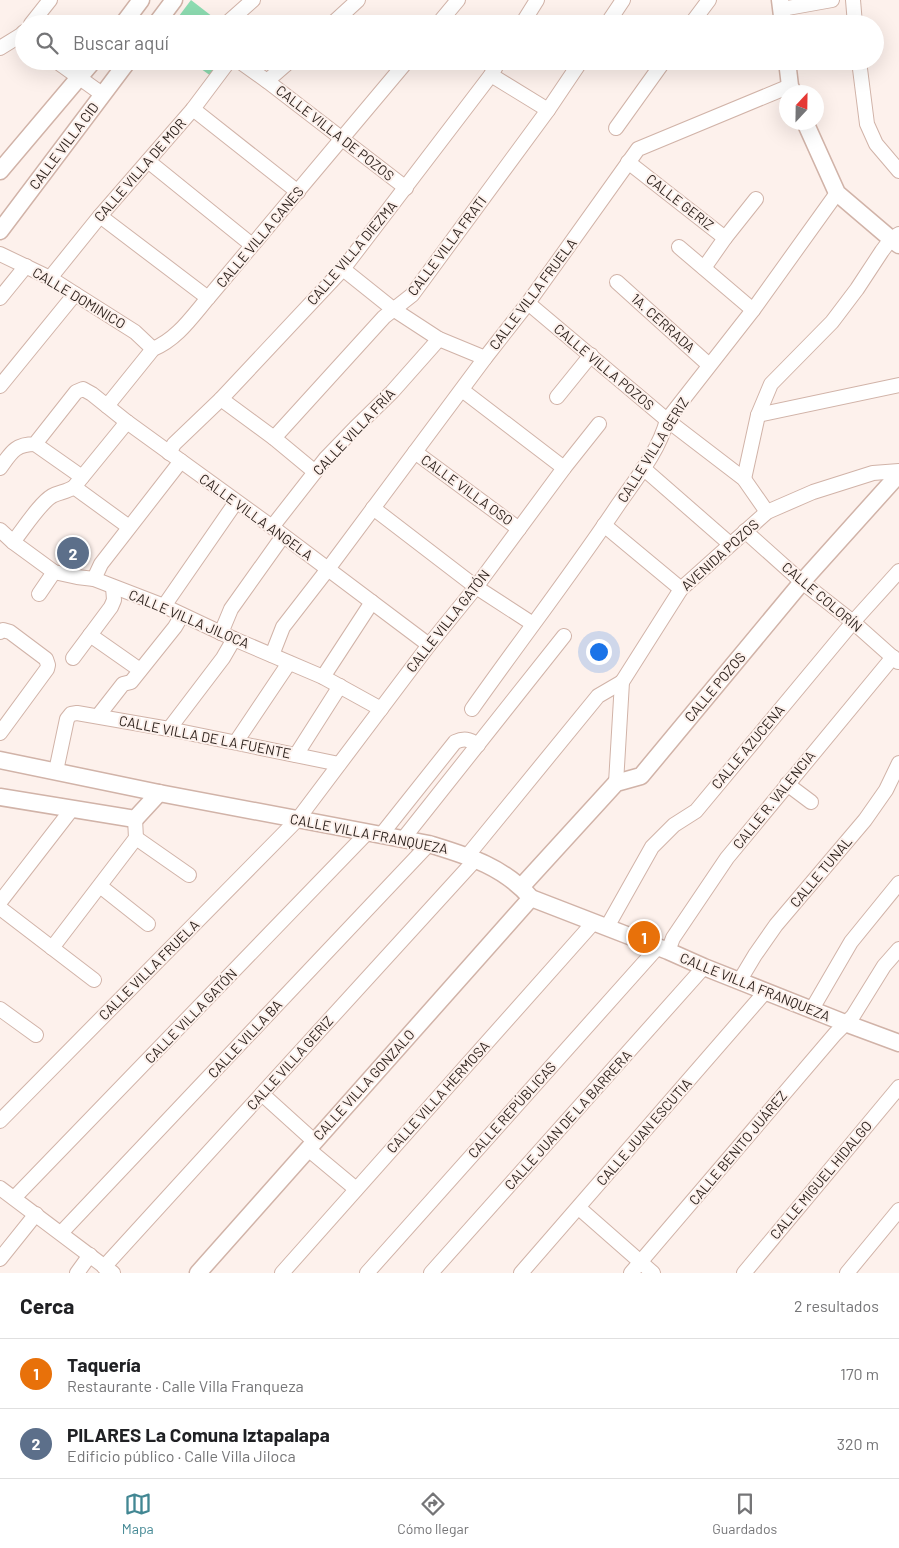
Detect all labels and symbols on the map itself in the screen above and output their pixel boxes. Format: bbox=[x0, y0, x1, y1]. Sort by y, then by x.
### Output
street label: CALLE VILLA DE POZOS bbox=[273, 81, 398, 184]
north arrow bbox=[779, 85, 824, 130]
street label: CALLE VILLA CID bbox=[25, 99, 102, 193]
street label: CALLE VILLA DE MOR bbox=[90, 115, 189, 225]
street label: CALLE GERIZ bbox=[643, 170, 717, 233]
street label: CALLE VILLA CANES bbox=[212, 183, 307, 291]
street label: CALLE VILLA FRATI bbox=[404, 193, 490, 299]
street label: CALLE VILLA DIEZMA bbox=[303, 197, 400, 308]
street label: CALLE VILLA FRUELA bbox=[485, 234, 580, 353]
street label: CALLE DOMINICO bbox=[30, 263, 129, 332]
street label: 1A. CERRADA bbox=[628, 290, 699, 356]
street label: CALLE VILLA POZOS bbox=[551, 320, 658, 413]
street label: CALLE VILLA FRÍA bbox=[309, 384, 399, 479]
street label: CALLE VILLA GERIZ bbox=[613, 394, 692, 505]
street label: CALLE VILLA OSO bbox=[418, 451, 517, 529]
street label: CALLE VILLA ANGELA bbox=[196, 470, 317, 564]
street label: AVENIDA POZOS bbox=[677, 515, 762, 594]
pin: 2 bbox=[57, 534, 89, 572]
street label: CALLE COLORÍN bbox=[779, 558, 866, 635]
street label: CALLE VILLA GATÓN bbox=[402, 566, 493, 675]
street label: CALLE VILLA JILOCA bbox=[126, 585, 252, 652]
your location bbox=[586, 639, 612, 665]
street label: CALLE POZOS bbox=[681, 648, 749, 725]
street label: CALLE AZUCENA bbox=[708, 701, 788, 792]
street label: CALLE VILLA DE LA FUENTE bbox=[118, 711, 293, 762]
street label: CALLE R. VALENCIA bbox=[729, 747, 819, 852]
street label: CALLE VILLA FRANQUEZA bbox=[289, 810, 450, 857]
street label: CALLE TUNAL bbox=[786, 833, 855, 911]
street label: CALLE VILLA FRUELA bbox=[95, 916, 203, 1023]
pin: 1 bbox=[628, 918, 660, 956]
street label: CALLE VILLA FRANQUEZA bbox=[678, 949, 833, 1025]
street label: CALLE VILLA GATÓN bbox=[141, 965, 240, 1067]
street label: CALLE VILLA BA bbox=[204, 996, 286, 1081]
street label: CALLE VILLA GERIZ bbox=[243, 1012, 336, 1113]
street label: CALLE VILLA GONZALO bbox=[309, 1026, 418, 1144]
street label: CALLE VILLA HERMOSA bbox=[383, 1037, 493, 1156]
street label: CALLE JUAN DE LA BARRERA bbox=[500, 1046, 635, 1193]
street label: CALLE REPÚBLICAS bbox=[464, 1058, 559, 1161]
street label: CALLE JUAN ESCUTIA bbox=[593, 1074, 695, 1189]
street label: CALLE BENITO JUÁREZ bbox=[685, 1087, 790, 1208]
street label: CALLE MIGUEL HIDALGO bbox=[766, 1117, 875, 1242]

